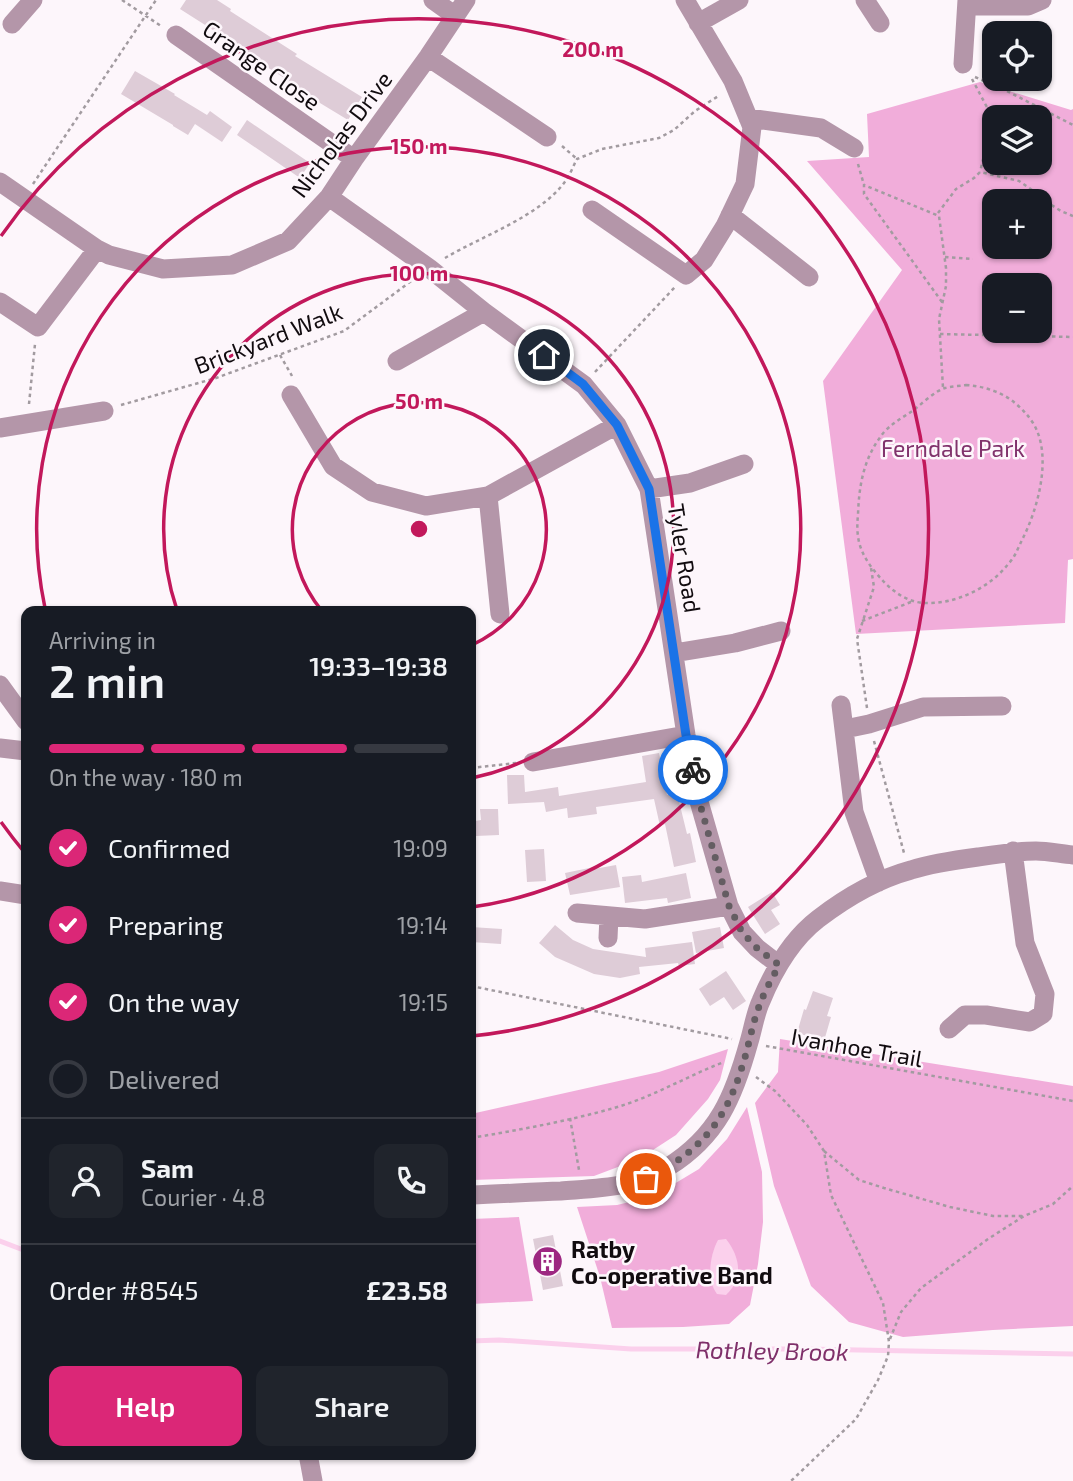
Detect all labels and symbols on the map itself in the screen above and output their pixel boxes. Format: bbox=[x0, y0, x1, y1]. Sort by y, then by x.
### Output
street label: Grange Close bbox=[198, 14, 326, 116]
text: 200 m bbox=[562, 36, 624, 61]
street label: Nicholas Drive bbox=[285, 65, 397, 203]
text: 150 m bbox=[391, 133, 447, 158]
text: 100 m bbox=[390, 260, 448, 285]
street label: Brickyard Walk bbox=[190, 297, 346, 379]
pin bbox=[514, 325, 574, 385]
text: 50 m bbox=[395, 388, 443, 413]
park label: Ferndale Park bbox=[881, 434, 1025, 462]
street label: Tyler Road bbox=[663, 502, 707, 614]
centre of rings bbox=[407, 517, 431, 541]
courier bbox=[658, 735, 728, 805]
street label: Ivanhoe Trail bbox=[789, 1022, 925, 1072]
pin bbox=[616, 1149, 676, 1209]
place label: Ratby Co-operative Band bbox=[571, 1235, 773, 1289]
building icon: Ratby Co-operative Band bbox=[531, 1245, 565, 1279]
water label: Rothley Brook bbox=[695, 1334, 849, 1366]

